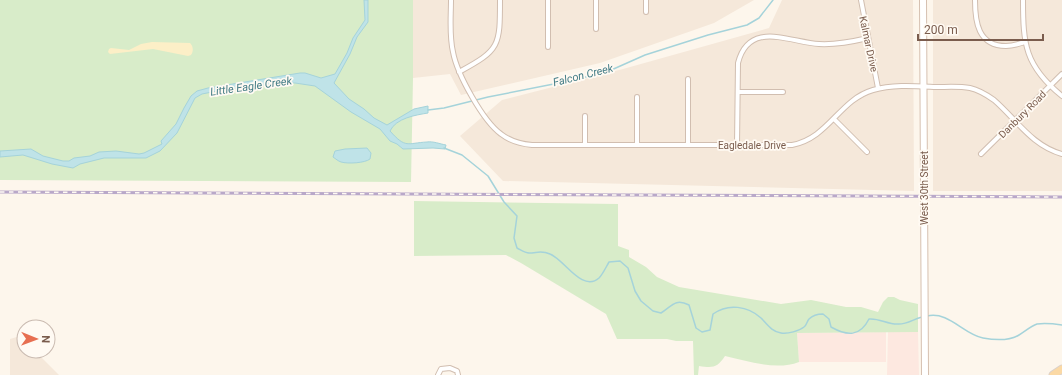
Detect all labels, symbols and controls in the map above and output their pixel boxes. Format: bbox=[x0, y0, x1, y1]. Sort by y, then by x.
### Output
street label: Kalmar Drive bbox=[857, 15, 880, 73]
scale bar bbox=[918, 16, 1043, 42]
text: 200 m bbox=[924, 23, 958, 37]
water label: Falcon Creek bbox=[552, 62, 615, 89]
water label: Little Eagle Creek bbox=[209, 74, 293, 99]
street label: Danbury Road bbox=[996, 88, 1048, 140]
street label: Eagledale Drive bbox=[718, 140, 786, 151]
street label: West 30th Street bbox=[919, 151, 930, 225]
north arrow bbox=[16, 319, 56, 359]
text: N bbox=[39, 335, 52, 343]

